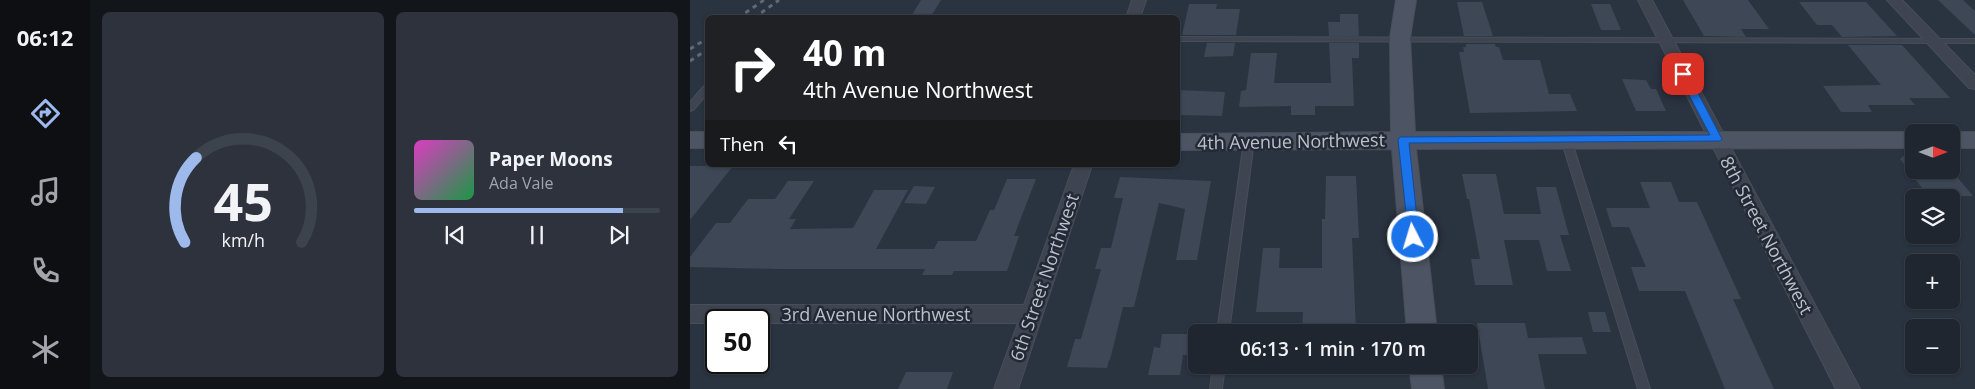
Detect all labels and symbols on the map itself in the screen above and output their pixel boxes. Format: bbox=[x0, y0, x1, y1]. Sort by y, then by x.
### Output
pin bbox=[1662, 53, 1704, 95]
north arrow bbox=[1905, 124, 1960, 179]
street label: 4th Avenue Northwest bbox=[1197, 127, 1385, 155]
street label: 8th Street Northwest bbox=[1715, 152, 1819, 318]
street label: 6th Street Northwest bbox=[1004, 190, 1084, 364]
position arrow bbox=[1386, 210, 1438, 262]
street label: 3rd Avenue Northwest bbox=[782, 302, 970, 326]
speed limit sign: 50 bbox=[705, 309, 770, 374]

